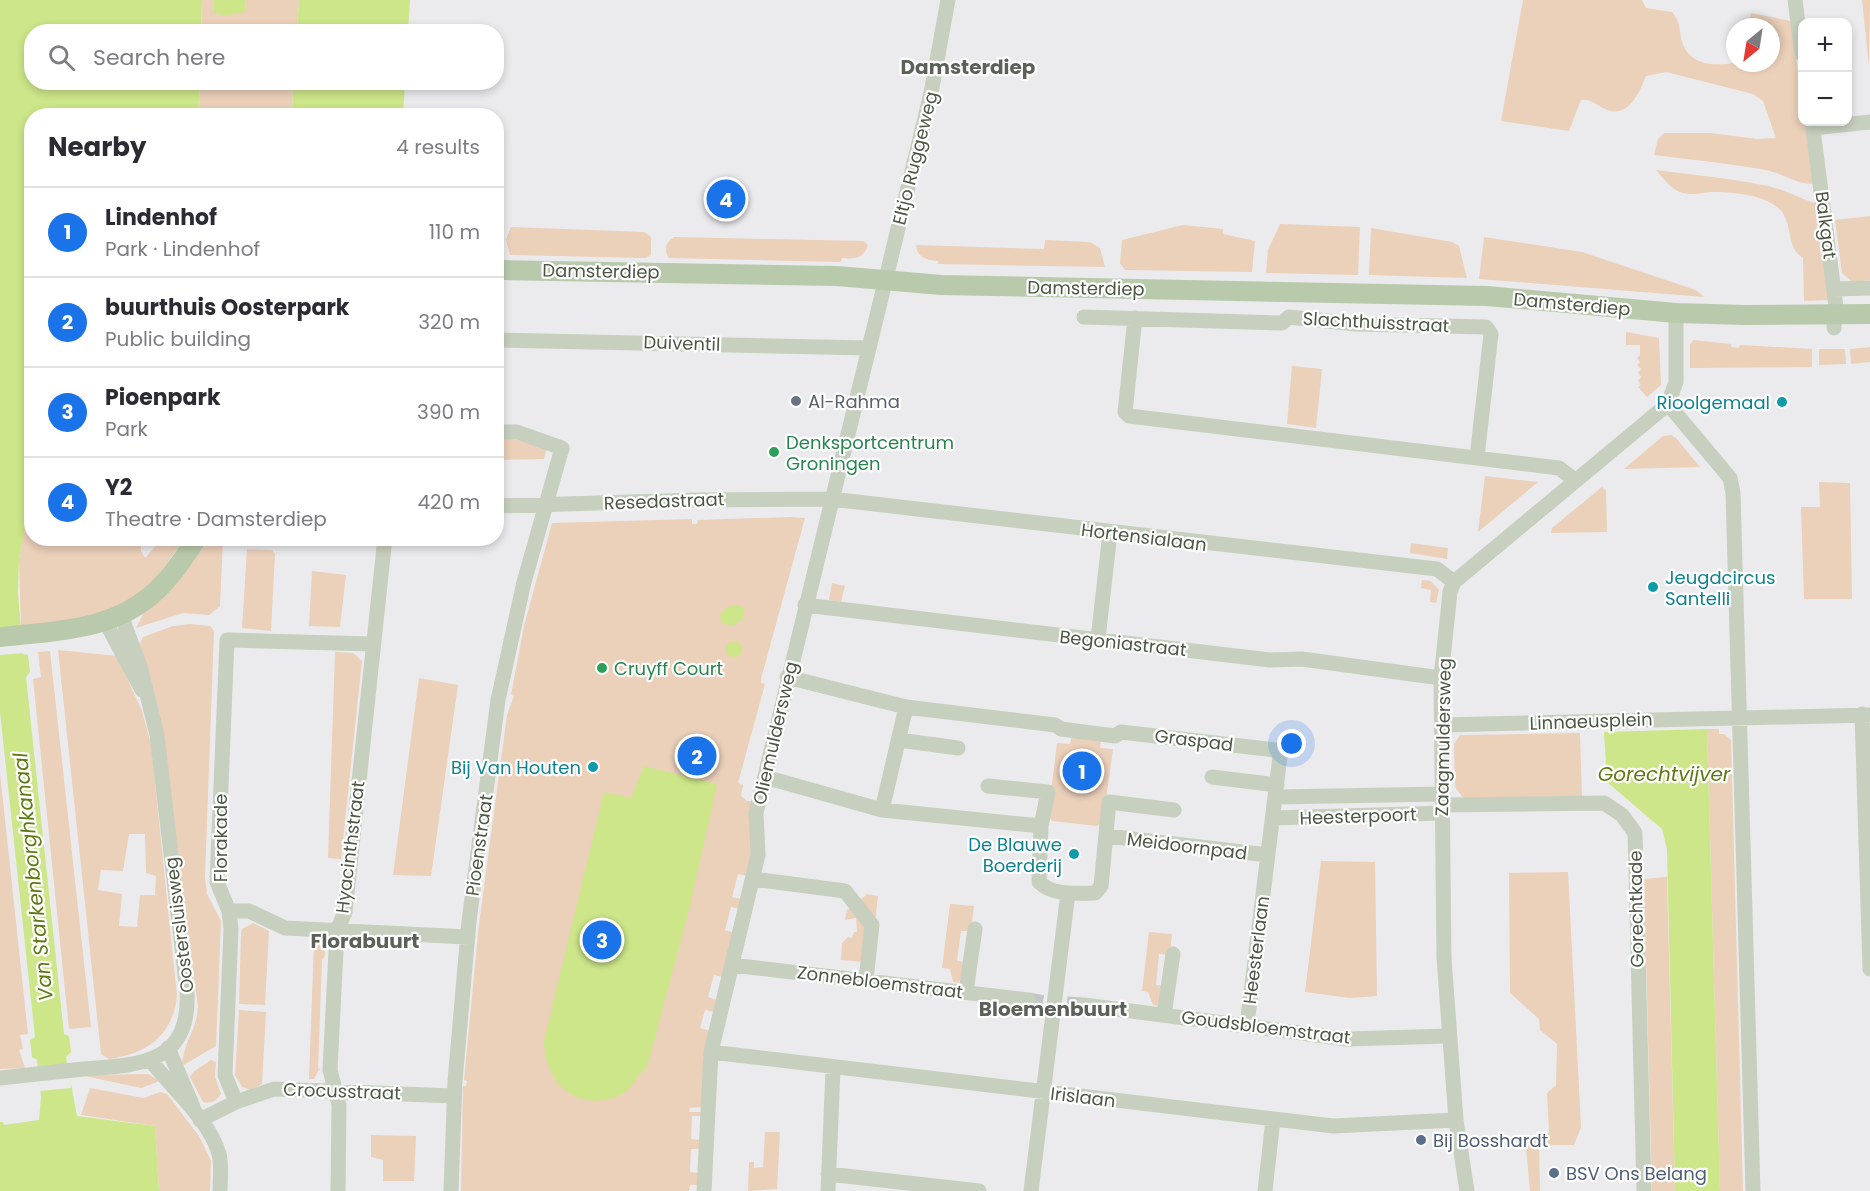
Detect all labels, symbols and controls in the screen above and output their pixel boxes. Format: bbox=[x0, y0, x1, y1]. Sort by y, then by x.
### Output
north arrow bbox=[1726, 18, 1780, 72]
map controls bbox=[1798, 18, 1852, 126]
button: + bbox=[1798, 18, 1852, 72]
search box bbox=[24, 24, 504, 90]
icon: search bbox=[45, 41, 78, 74]
text: Search here bbox=[93, 42, 226, 73]
district label: Damsterdiep bbox=[901, 53, 1036, 81]
button: − bbox=[1798, 72, 1852, 126]
street label: Eltjo Ruggeweg bbox=[886, 88, 944, 228]
text: Nearby bbox=[48, 129, 146, 165]
text: 4 results bbox=[396, 133, 480, 161]
pin: 4 bbox=[706, 176, 746, 222]
street label: Balkgat bbox=[1809, 190, 1843, 260]
text: Lindenhof bbox=[105, 202, 217, 233]
text: 1 bbox=[64, 218, 71, 246]
text: 110 m bbox=[429, 218, 480, 246]
text: Park · Lindenhof bbox=[105, 235, 260, 263]
street label: Damsterdiep bbox=[542, 257, 660, 285]
street label: Damsterdiep bbox=[1027, 274, 1145, 302]
street label: Damsterdiep bbox=[1513, 286, 1631, 322]
text: buurthuis Oosterpark bbox=[105, 292, 349, 323]
street label: Slachthuisstraat bbox=[1302, 306, 1450, 338]
text: 2 bbox=[62, 308, 73, 336]
text: 320 m bbox=[418, 308, 480, 336]
text: Public building bbox=[105, 325, 251, 353]
street label: Duiventil bbox=[643, 329, 721, 357]
text: Pioenpark bbox=[105, 382, 221, 413]
place label: Al-Rahma bbox=[808, 389, 900, 414]
place label: Rioolgemaal bbox=[1657, 390, 1770, 415]
marker: Al-Rahma bbox=[789, 394, 803, 408]
marker: Rioolgemaal bbox=[1775, 395, 1789, 409]
text: 3 bbox=[61, 398, 74, 426]
text: 390 m bbox=[417, 398, 480, 426]
text: Park bbox=[105, 415, 148, 443]
place label: Denksportcentrum Groningen bbox=[786, 430, 954, 476]
marker: Denksportcentrum Groningen bbox=[767, 445, 781, 459]
text: Y2 bbox=[105, 472, 132, 503]
street label: Resedastraat bbox=[603, 486, 725, 516]
text: 4 bbox=[61, 488, 74, 516]
text: 420 m bbox=[417, 488, 480, 516]
text: Theatre · Damsterdiep bbox=[105, 505, 327, 533]
street label: Hortensialaan bbox=[1080, 517, 1208, 557]
place label: Jeugdcircus Santelli bbox=[1665, 565, 1775, 611]
marker: Jeugdcircus Santelli bbox=[1646, 580, 1660, 594]
street label: Begoniastraat bbox=[1058, 624, 1188, 662]
place label: Cruyff Court bbox=[614, 656, 723, 681]
street label: Zaagmuldersweg bbox=[1429, 658, 1457, 816]
street label: Oliemuldersweg bbox=[746, 659, 804, 807]
marker: Cruyff Court bbox=[595, 661, 609, 675]
street label: Linnaeusplein bbox=[1529, 706, 1653, 736]
street label: Graspad bbox=[1153, 723, 1235, 757]
your location bbox=[1277, 729, 1306, 758]
pin: 2 bbox=[678, 734, 716, 778]
pin: 1 bbox=[1062, 748, 1102, 794]
water label: Van Starkenborghkanaal bbox=[6, 751, 60, 1003]
place label: Bij Van Houten bbox=[451, 755, 581, 780]
marker: Bij Van Houten bbox=[586, 760, 600, 774]
water label: Gorechtvijver bbox=[1598, 760, 1731, 788]
street label: Hyacinthstraat bbox=[329, 779, 371, 915]
street label: Pioenstraat bbox=[459, 792, 499, 898]
street label: Florakade bbox=[208, 794, 233, 882]
street label: Heesterpoort bbox=[1299, 801, 1417, 831]
street label: Meidoornpad bbox=[1125, 826, 1249, 866]
place label: De Blauwe Boerderij bbox=[968, 832, 1062, 878]
marker: De Blauwe Boerderij bbox=[1067, 847, 1081, 861]
street label: Gorechtkade bbox=[1622, 850, 1650, 968]
street label: Oostersluisweg bbox=[158, 856, 200, 994]
street label: Heesterlaan bbox=[1237, 894, 1275, 1006]
pin: 3 bbox=[582, 918, 622, 962]
district label: Florabuurt bbox=[311, 927, 419, 955]
street label: Zonnebloemstraat bbox=[796, 959, 964, 1005]
district label: Bloemenbuurt bbox=[979, 995, 1127, 1023]
street label: Goudsbloemstraat bbox=[1180, 1004, 1352, 1050]
street label: Crocusstraat bbox=[283, 1076, 401, 1106]
street label: Irislaan bbox=[1049, 1081, 1117, 1113]
place label: Bij Bosshardt bbox=[1433, 1128, 1548, 1153]
marker: Bij Bosshardt bbox=[1414, 1133, 1428, 1147]
place label: BSV Ons Belang bbox=[1566, 1161, 1707, 1186]
marker: BSV Ons Belang bbox=[1547, 1166, 1561, 1180]

